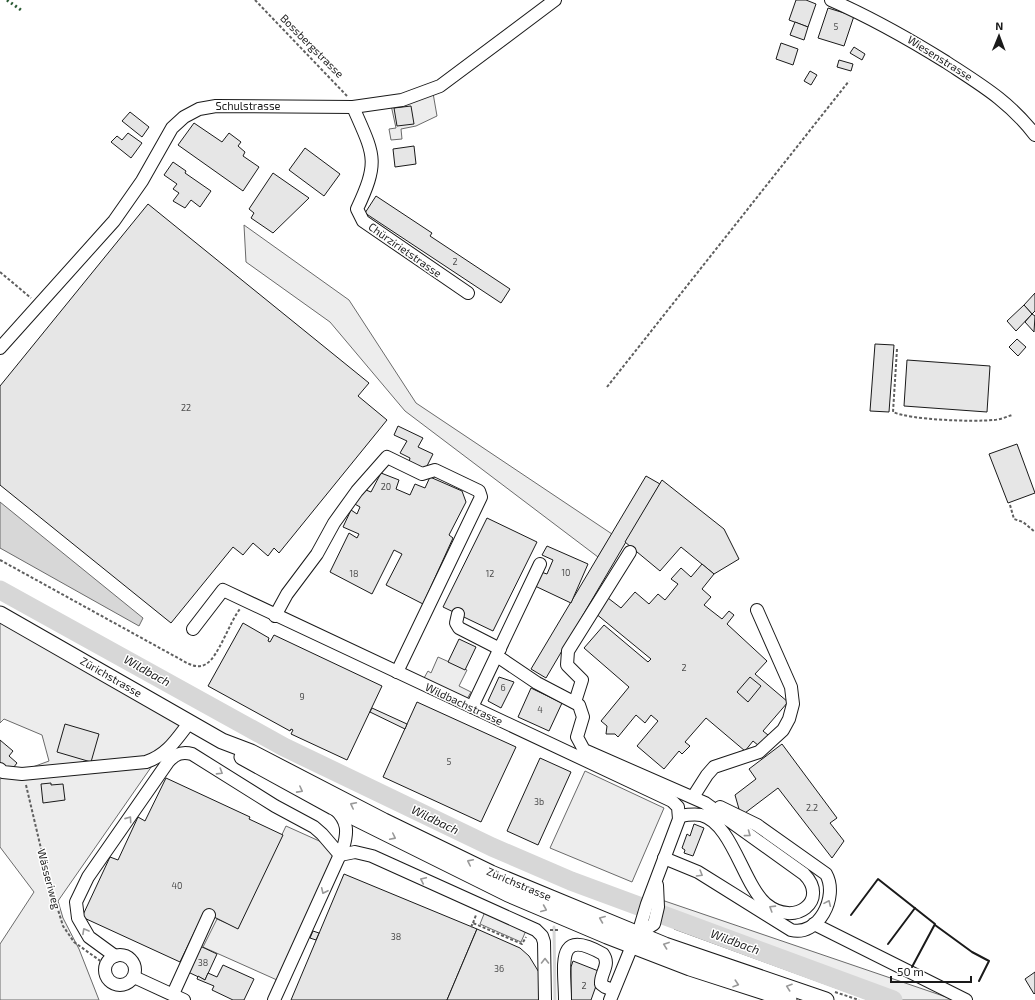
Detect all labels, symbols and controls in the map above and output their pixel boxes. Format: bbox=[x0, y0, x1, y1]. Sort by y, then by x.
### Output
street label: Bossbergstrasse bbox=[278, 11, 347, 80]
north arrow bbox=[979, 16, 1019, 56]
text: N bbox=[995, 19, 1003, 32]
house number: 5 bbox=[834, 21, 839, 32]
street label: Wiesenstrasse bbox=[905, 32, 975, 83]
street label: Schulstrasse bbox=[216, 99, 280, 112]
street label: Chürzirietstrasse bbox=[366, 220, 444, 280]
house number: 2 bbox=[452, 256, 458, 267]
house number: 22 bbox=[181, 402, 191, 413]
house number: 20 bbox=[381, 481, 391, 492]
house number: 10 bbox=[561, 567, 571, 578]
house number: 18 bbox=[349, 568, 359, 579]
house number: 12 bbox=[486, 568, 494, 579]
water label: Wildbach bbox=[122, 652, 173, 689]
street label: Zürichstrasse bbox=[78, 654, 144, 699]
house number: 2 bbox=[681, 662, 687, 673]
street label: Wildbachstrasse bbox=[423, 680, 505, 727]
house number: 6 bbox=[500, 682, 506, 693]
house number: 9 bbox=[299, 691, 305, 702]
house number: 4 bbox=[537, 704, 543, 715]
house number: 5 bbox=[447, 756, 452, 767]
one-way arrow bbox=[216, 767, 223, 774]
one-way arrow bbox=[296, 785, 303, 792]
house number: 3b bbox=[534, 796, 544, 807]
one-way arrow bbox=[350, 802, 357, 810]
water label: Wildbach bbox=[409, 802, 462, 837]
house number: 2.2 bbox=[806, 802, 818, 813]
one-way arrow bbox=[124, 816, 132, 823]
one-way arrow bbox=[744, 829, 751, 836]
one-way arrow bbox=[388, 832, 396, 840]
street label: Wässeriweg bbox=[35, 847, 64, 910]
one-way arrow bbox=[466, 859, 474, 867]
street label: Zürichstrasse bbox=[485, 864, 553, 903]
one-way arrow bbox=[696, 869, 703, 876]
one-way arrow bbox=[419, 876, 426, 884]
house number: 40 bbox=[172, 880, 182, 891]
one-way arrow bbox=[321, 886, 329, 894]
one-way arrow bbox=[823, 900, 831, 907]
one-way arrow bbox=[541, 905, 548, 913]
one-way arrow bbox=[769, 905, 776, 912]
one-way arrow bbox=[599, 916, 607, 924]
water label: Wildbach bbox=[709, 926, 762, 956]
one-way arrow bbox=[83, 928, 90, 935]
house number: 38 bbox=[391, 931, 401, 942]
one-way arrow bbox=[663, 941, 670, 950]
house number: 38 bbox=[198, 957, 208, 968]
one-way arrow bbox=[541, 958, 549, 964]
scale bar bbox=[891, 958, 971, 984]
house number: 36 bbox=[494, 963, 504, 974]
text: 50 m bbox=[897, 964, 924, 978]
one-way arrow bbox=[733, 979, 740, 988]
house number: 2 bbox=[581, 980, 587, 991]
one-way arrow bbox=[786, 984, 793, 992]

